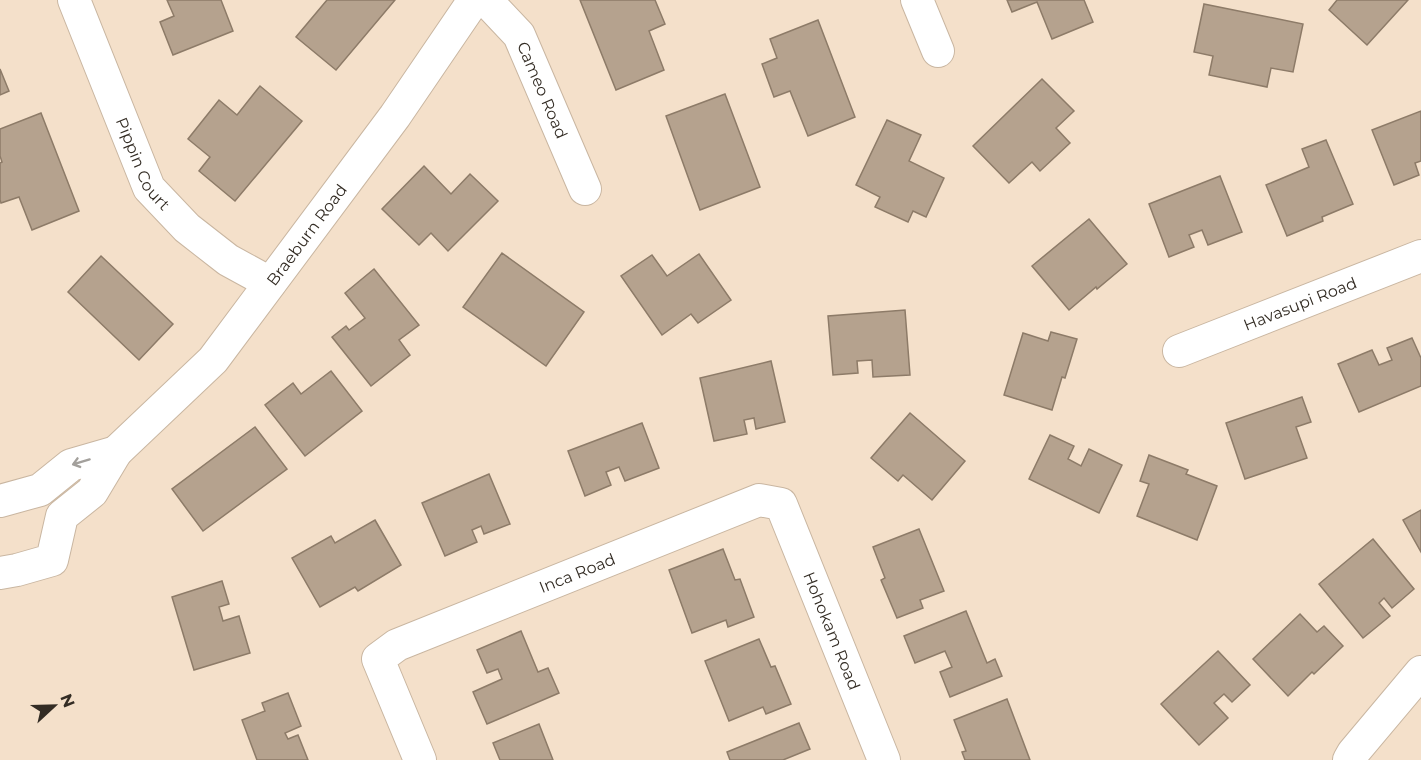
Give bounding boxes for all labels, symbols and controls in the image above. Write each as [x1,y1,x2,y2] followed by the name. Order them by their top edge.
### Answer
[513,39,571,142] street label: Cameo Road
[112,115,174,214] street label: Pippin Court
[263,181,351,289] street label: Braeburn Road
[1241,273,1359,335] street label: Havasupi Road
[72,458,91,469] one-way arrow
[537,550,618,597] street label: Inca Road
[799,569,864,693] street label: Hohokam Road
[24,676,84,736] north arrow
[56,691,79,710] text: N

